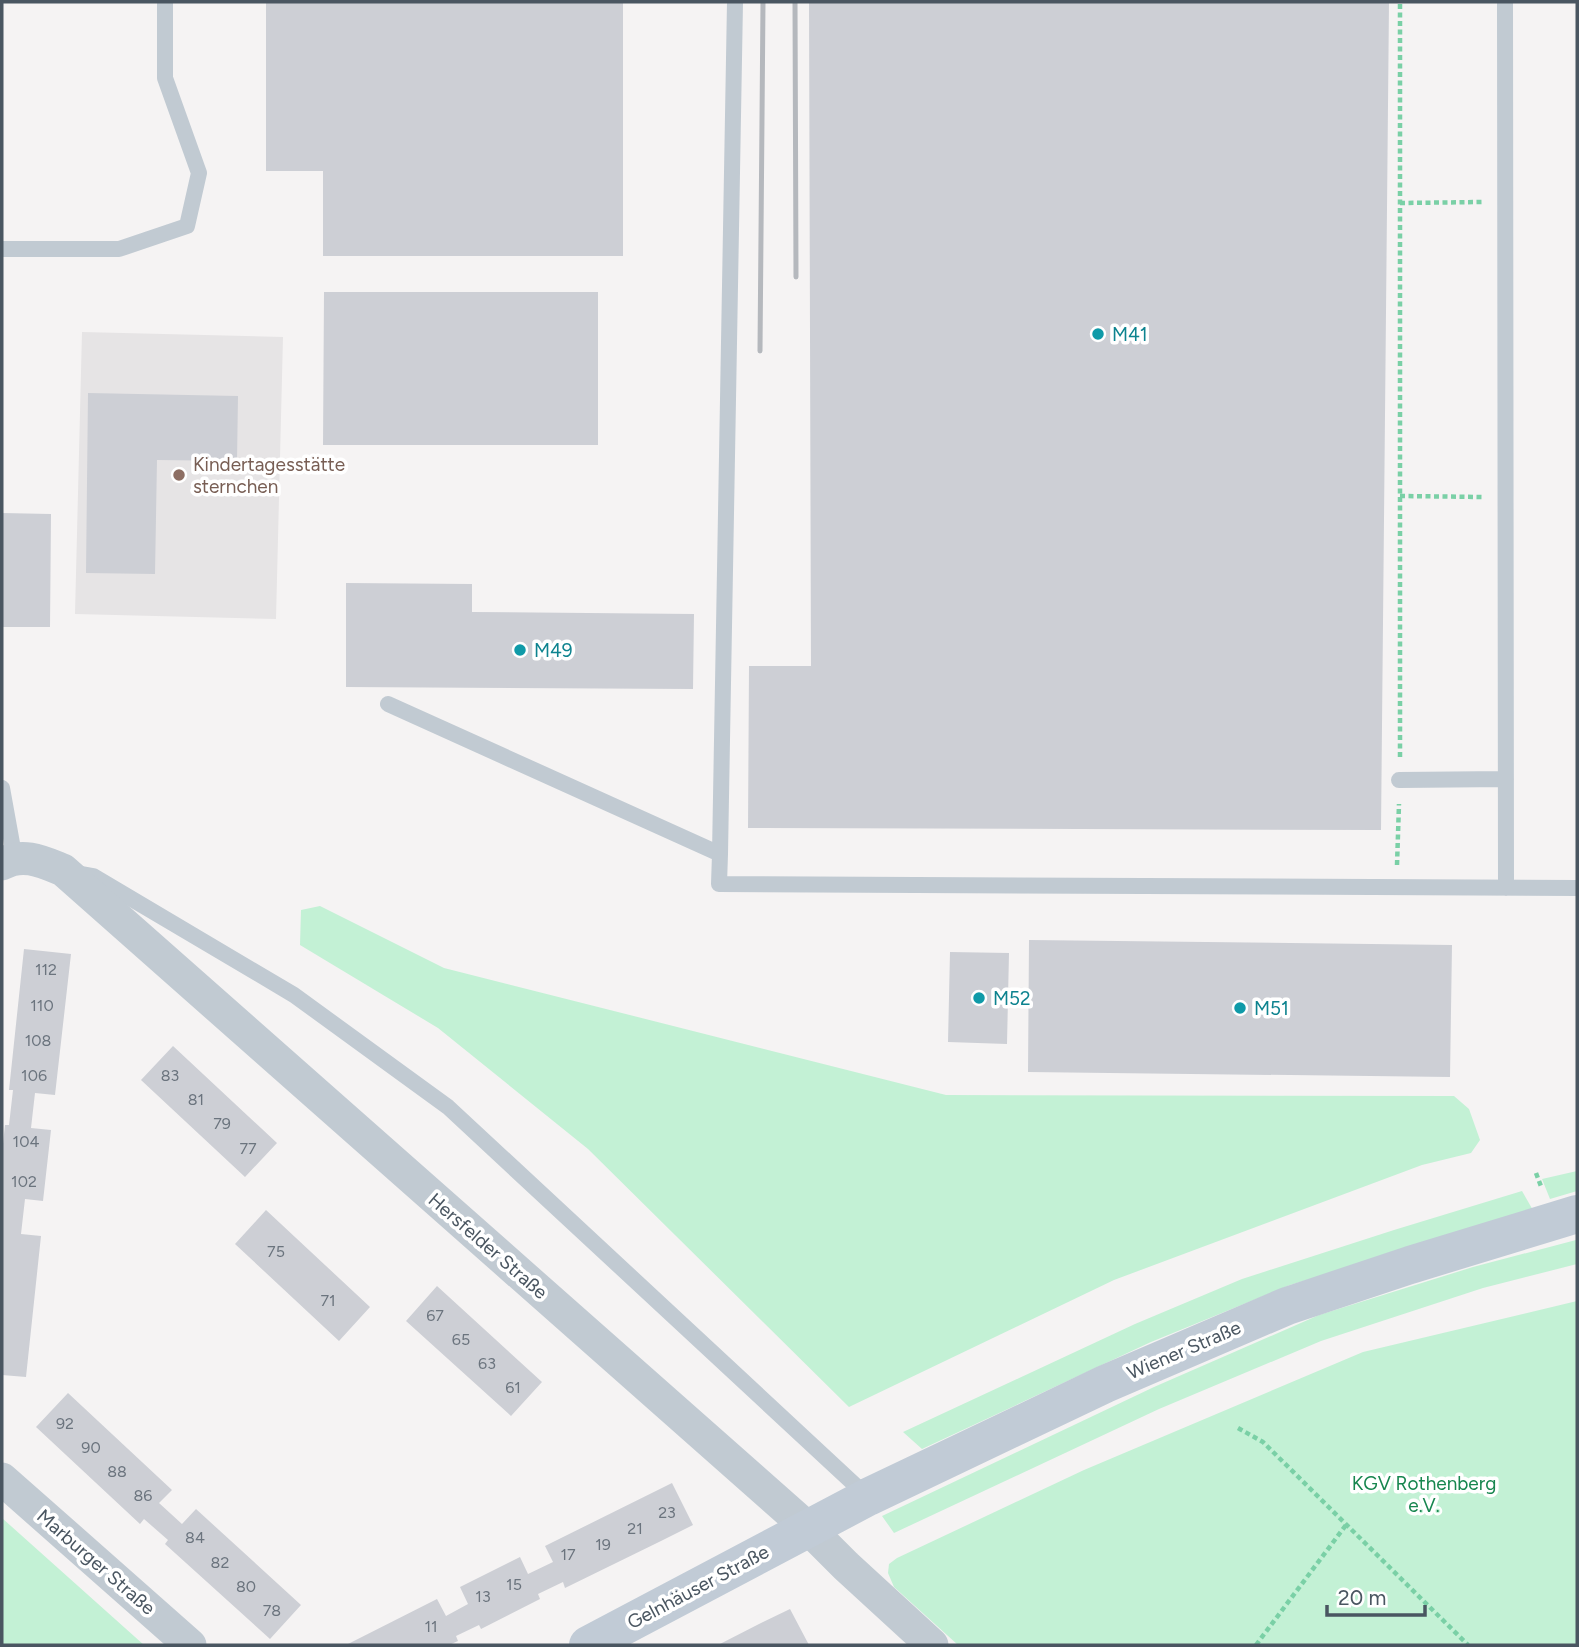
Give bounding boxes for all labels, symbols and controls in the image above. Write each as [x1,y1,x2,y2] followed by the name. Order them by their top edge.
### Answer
[1112,323,1148,346] place label: M41
[1090,326,1106,342] marker: M41
[193,453,345,498] place label: Kindertagesstätte sternchen
[171,467,187,483] marker: Kindertagesstätte sternchen
[534,639,573,662] place label: M49
[512,642,528,658] marker: M49
[35,960,57,979] house number: 112
[993,987,1031,1010] place label: M52
[971,990,987,1006] marker: M52
[30,996,54,1015] house number: 110
[1254,997,1289,1020] place label: M51
[1232,1000,1248,1016] marker: M51
[25,1031,51,1050] house number: 108
[21,1066,47,1085] house number: 106
[161,1066,179,1085] house number: 83
[188,1090,204,1109] house number: 81
[213,1114,231,1133] house number: 79
[13,1132,39,1151] house number: 104
[239,1139,257,1158] house number: 77
[11,1172,37,1191] house number: 102
[424,1188,552,1304] street label: Hersfelder Straße
[267,1242,285,1261] house number: 75
[320,1291,336,1310] house number: 71
[426,1306,444,1325] house number: 67
[1124,1316,1244,1384] street label: Wiener Straße
[452,1330,470,1349] house number: 65
[478,1354,496,1373] house number: 63
[505,1378,521,1397] house number: 61
[56,1414,74,1433] house number: 92
[81,1438,101,1457] house number: 90
[107,1462,127,1481] house number: 88
[1352,1472,1496,1517] park label: KGV Rothenberg e.V.
[134,1486,152,1505] house number: 86
[658,1503,676,1522] house number: 23
[32,1504,160,1620] street label: Marburger Straße
[627,1519,643,1538] house number: 21
[185,1528,205,1547] house number: 84
[595,1535,611,1554] house number: 19
[623,1540,773,1634] street label: Gelnhäuser Straße
[560,1545,576,1564] house number: 17
[211,1553,229,1572] house number: 82
[1327,1574,1425,1618] scale bar
[506,1575,522,1594] house number: 15
[236,1577,256,1596] house number: 80
[1338,1585,1386,1610] text: 20 m
[475,1587,491,1606] house number: 13
[263,1601,281,1620] house number: 78
[424,1617,438,1636] house number: 11

